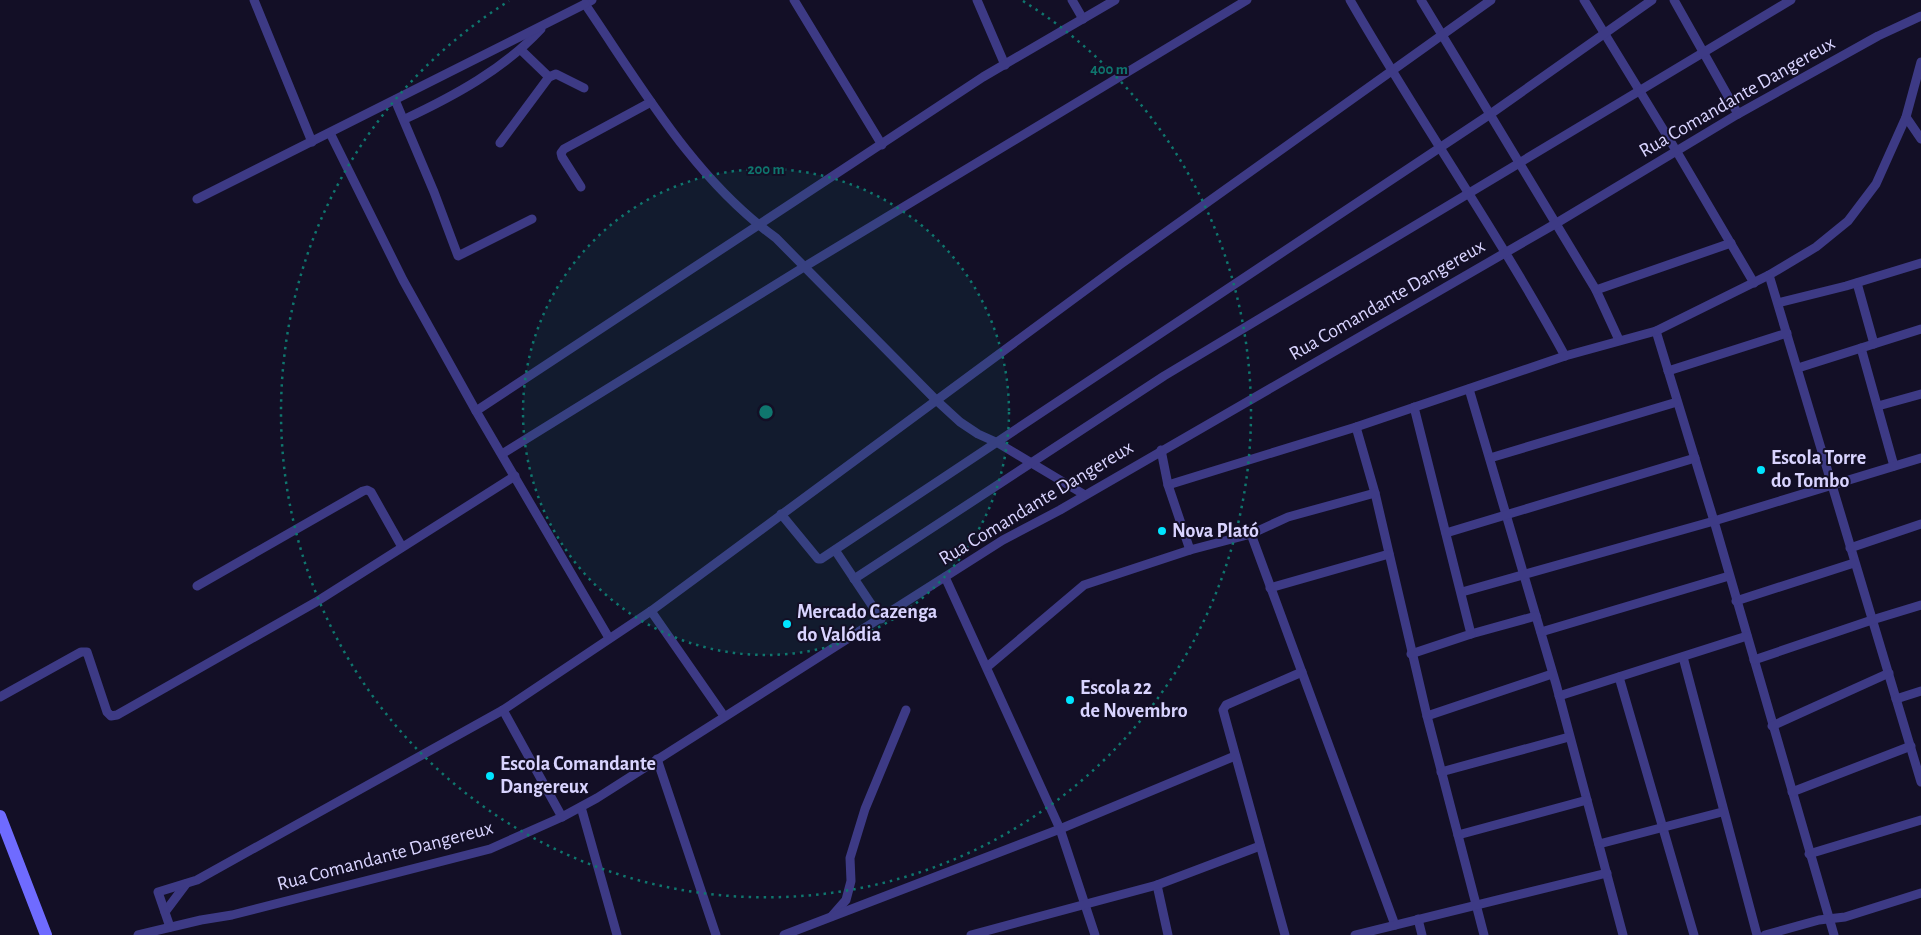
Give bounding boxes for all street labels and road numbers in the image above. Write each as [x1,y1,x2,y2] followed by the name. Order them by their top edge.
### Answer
[1636,33,1839,161] street label: Rua Comandante Dangereux
[1286,236,1489,364] street label: Rua Comandante Dangereux
[935,437,1137,569] street label: Rua Comandante Dangereux
[275,817,495,894] street label: Rua Comandante Dangereux

